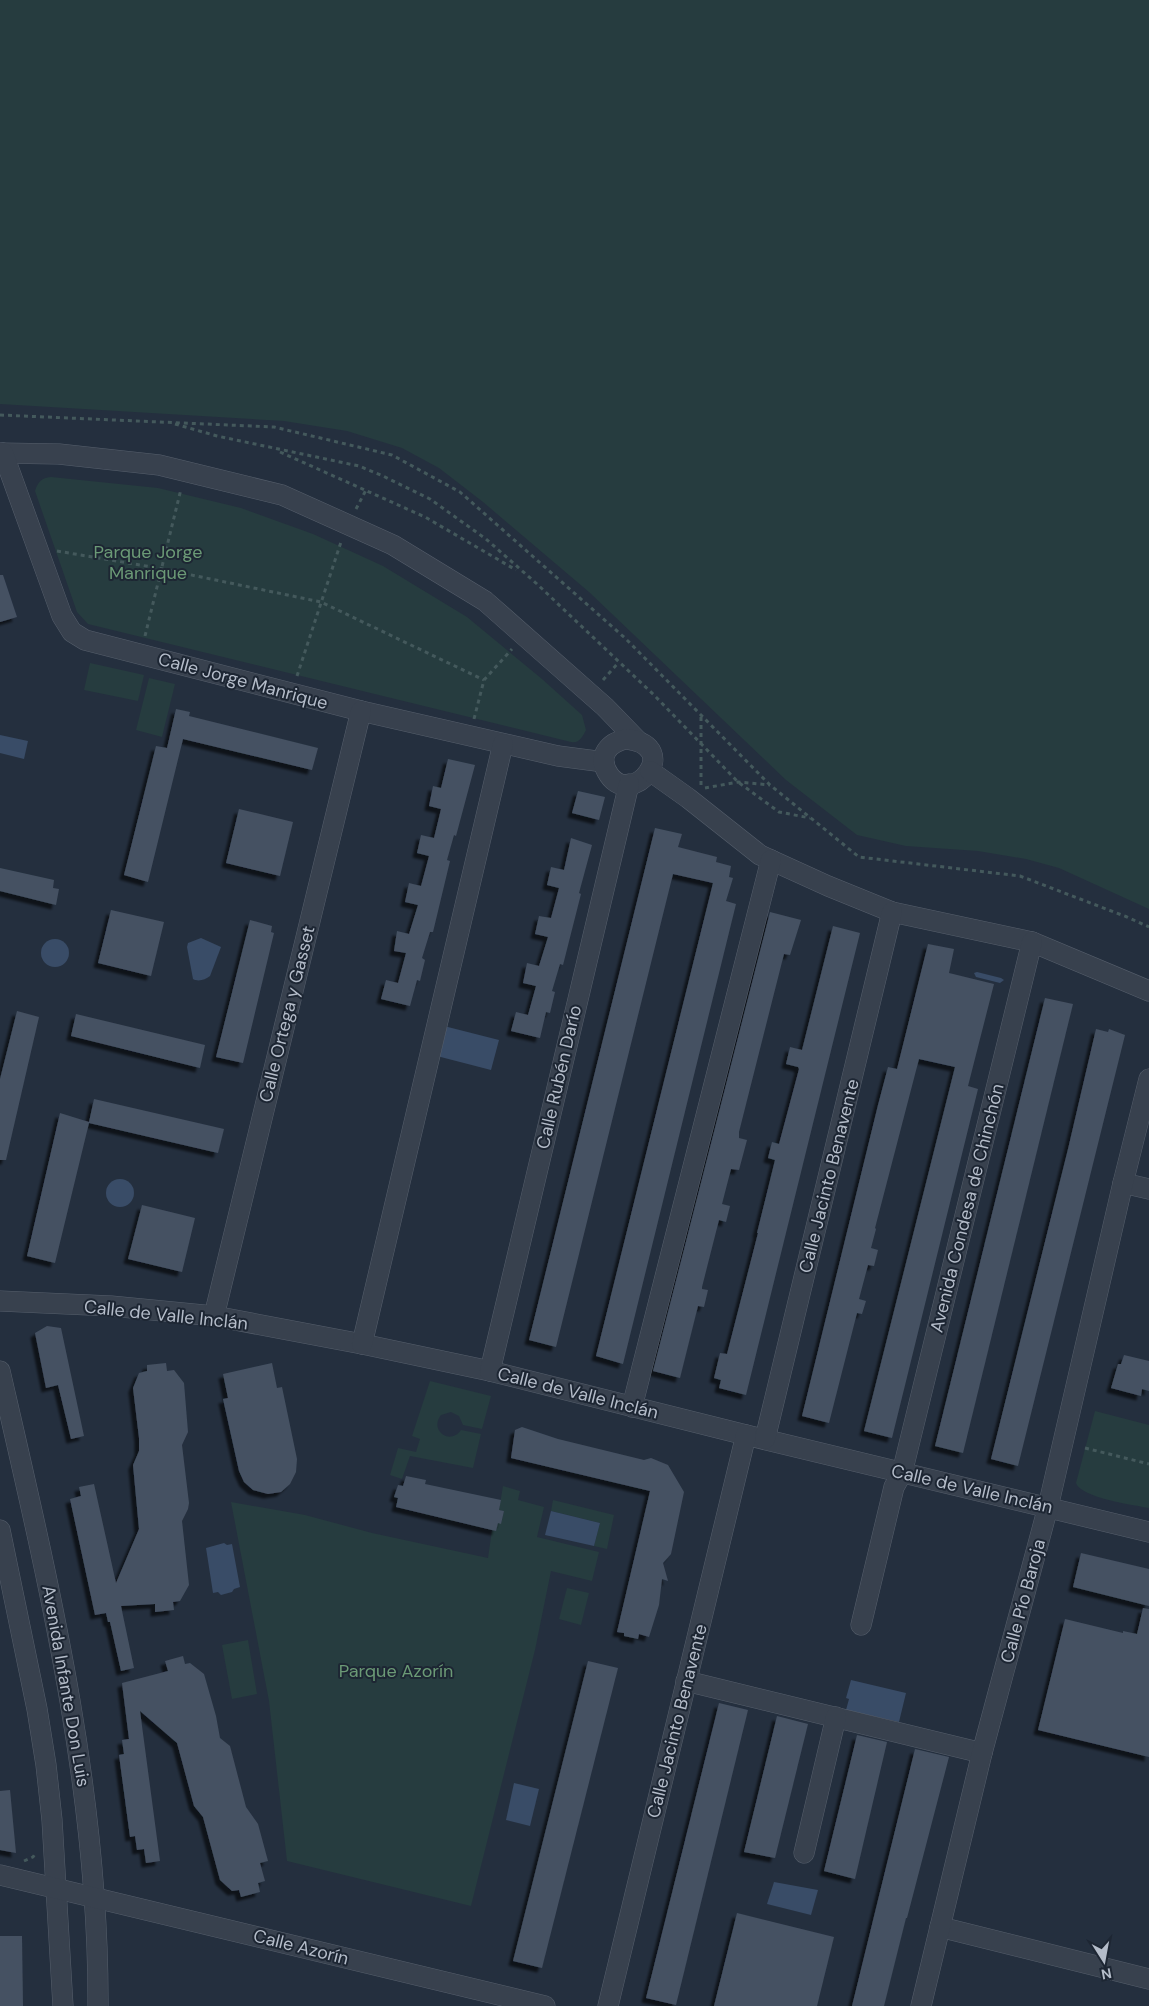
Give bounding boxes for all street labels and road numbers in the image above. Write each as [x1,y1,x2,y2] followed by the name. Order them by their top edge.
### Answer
[156,647,330,715] street label: Calle Jorge Manrique
[253,923,321,1105] street label: Calle Ortega y Gasset
[531,1003,587,1151] street label: Calle Rubén Darío
[793,1076,865,1276] street label: Calle Jacinto Benavente
[924,1081,1010,1335] street label: Avenida Condesa de Chinchón
[83,1294,249,1336] street label: Calle de Valle Inclán
[495,1361,661,1425] street label: Calle de Valle Inclán
[889,1459,1055,1519] street label: Calle de Valle Inclán
[995,1536,1051,1666] street label: Calle Pío Baroja
[36,1583,96,1789] street label: Avenida Infante Don Luis
[641,1621,713,1821] street label: Calle Jacinto Benavente
[251,1924,351,1970] street label: Calle Azorín

